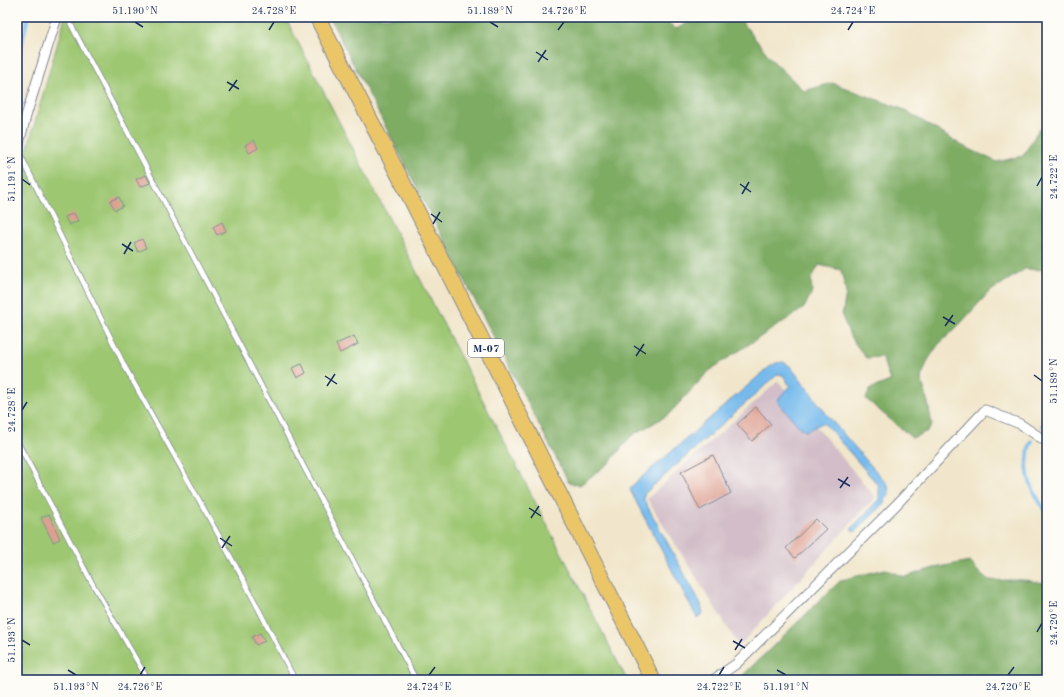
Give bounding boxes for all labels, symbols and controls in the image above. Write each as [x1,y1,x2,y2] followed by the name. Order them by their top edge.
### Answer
[112,6,158,16] text: 51.190°N
[252,6,296,16] text: 24.728°E
[467,6,513,16] text: 51.189°N
[542,6,586,16] text: 24.726°E
[831,6,875,16] text: 24.724°E
[1049,155,1059,199] text: 24.722°E
[7,156,17,202] text: 51.191°N
[468,339,504,357] road number: М-07
[1049,358,1059,404] text: 51.189°N
[7,388,17,432] text: 24.728°E
[1049,601,1059,645] text: 24.720°E
[7,617,17,663] text: 51.193°N
[53,682,99,692] text: 51.193°N
[118,682,162,692] text: 24.726°E
[407,682,451,692] text: 24.724°E
[697,682,741,692] text: 24.722°E
[763,682,809,692] text: 51.191°N
[986,682,1030,692] text: 24.720°E

